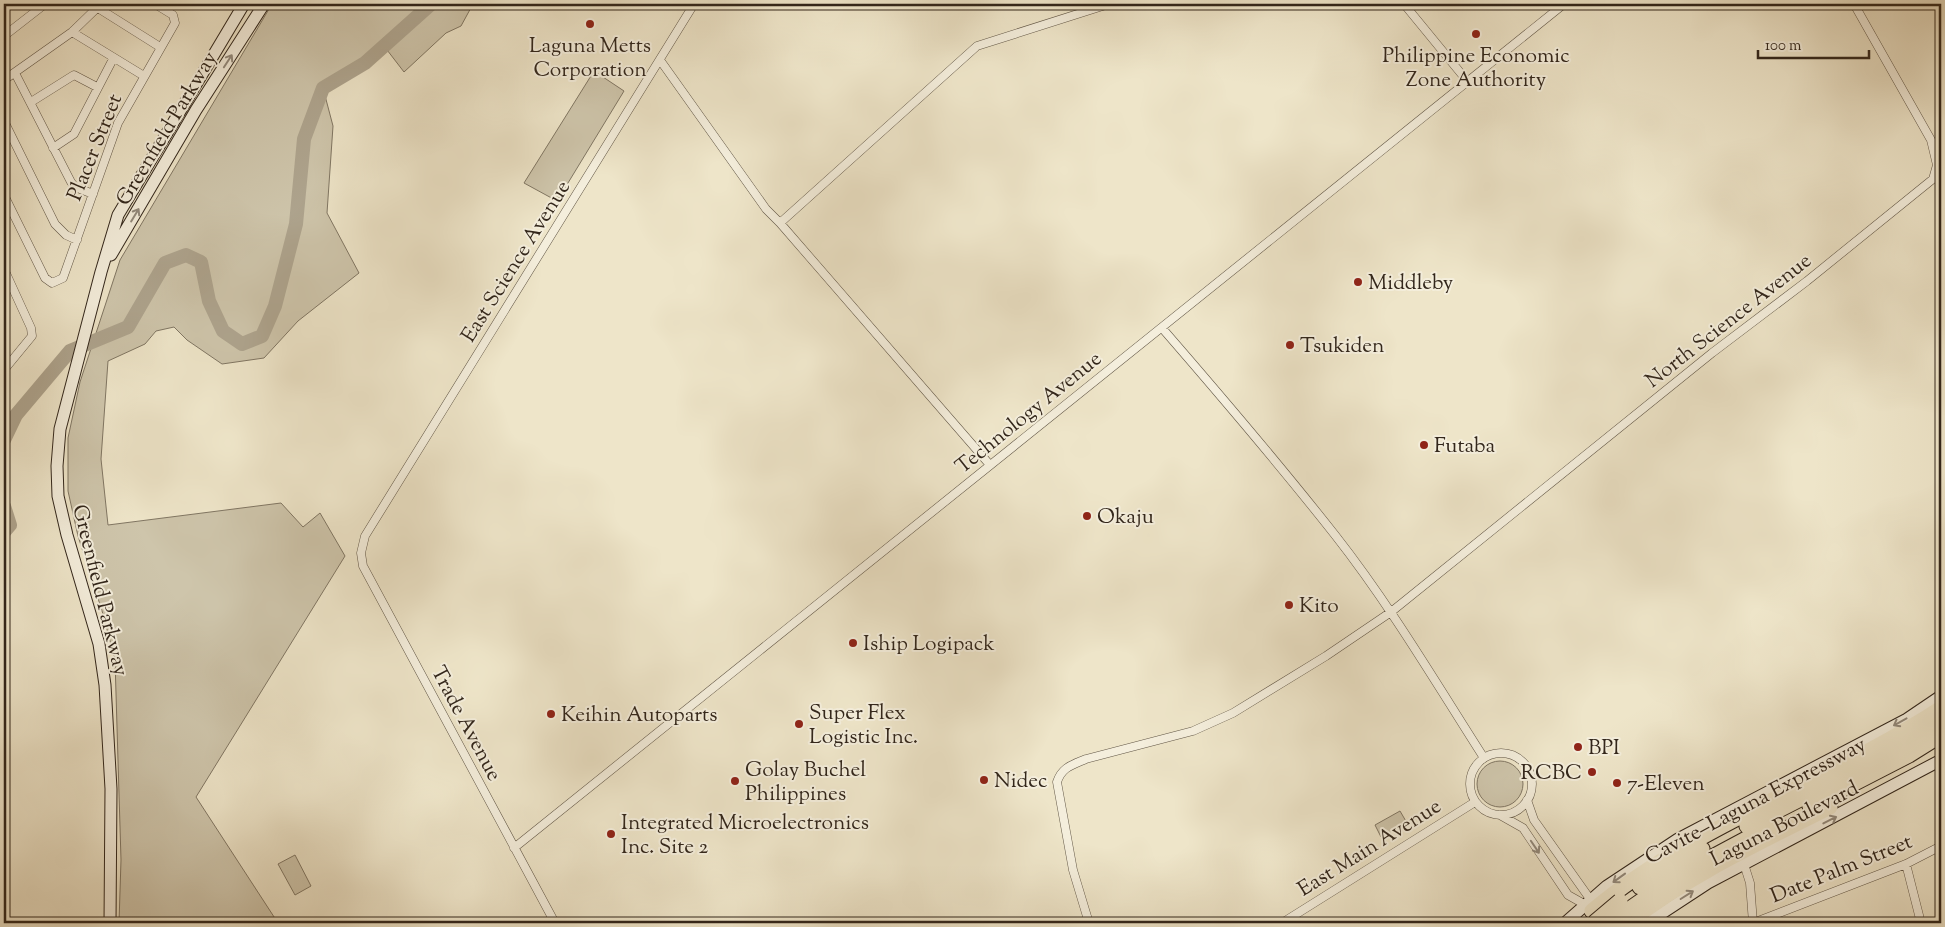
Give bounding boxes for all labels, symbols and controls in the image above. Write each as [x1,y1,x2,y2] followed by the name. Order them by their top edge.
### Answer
[584,18,596,30] marker: Laguna Metts Corporation
[1470,28,1482,40] marker: Philippine Economic Zone Authority
[1758,28,1869,60] scale bar
[529,32,651,86] place label: Laguna Metts Corporation
[1765,36,1802,57] text: 100 m
[1382,42,1570,96] place label: Philippine Economic Zone Authority
[110,46,226,212] street label: Greenfield Parkway
[223,54,233,68] one-way arrow
[61,90,131,206] street label: Placer Street
[455,175,579,349] street label: East Science Avenue
[130,208,140,222] one-way arrow
[1640,247,1819,396] street label: North Science Avenue
[1368,269,1454,299] place label: Middleby
[1352,276,1364,288] marker: Middleby
[1300,332,1384,362] place label: Tsukiden
[1284,339,1296,351] marker: Tsukiden
[950,345,1109,482] street label: Technology Avenue
[1434,432,1496,462] place label: Futaba
[1418,439,1430,451] marker: Futaba
[63,502,135,680] street label: Greenfield Parkway
[1097,503,1154,533] place label: Okaju
[1081,510,1093,522] marker: Okaju
[1299,592,1339,622] place label: Kito
[1283,599,1295,611] marker: Kito
[863,630,995,660] place label: Iship Logipack
[847,637,859,649] marker: Iship Logipack
[422,661,508,787] street label: Trade Avenue
[809,699,918,753] place label: Super Flex Logistic Inc.
[561,701,717,731] place label: Keihin Autoparts
[545,708,557,720] marker: Keihin Autoparts
[793,718,805,730] marker: Super Flex Logistic Inc.
[1893,718,1908,727] one-way arrow
[1640,730,1872,873] street label: Cavite–Laguna Expressway
[1588,734,1620,764] place label: BPI
[1572,741,1584,753] marker: BPI
[745,756,866,810] place label: Golay Buchel Philippines
[1520,759,1582,789] place label: RCBC
[1586,766,1598,778] marker: RCBC
[994,767,1047,797] place label: Nidec
[1627,770,1705,800] place label: 7-Eleven
[978,774,990,786] marker: Nidec
[1705,774,1864,875] street label: Laguna Boulevard
[729,775,741,787] marker: Golay Buchel Philippines
[1611,777,1623,789] marker: 7-Eleven
[1292,792,1448,905] street label: East Main Avenue
[621,809,869,863] place label: Integrated Microelectronics Inc. Site 2
[1823,815,1838,825] one-way arrow
[605,828,617,840] marker: Integrated Microelectronics Inc. Site 2
[1766,828,1917,912] street label: Date Palm Street
[1530,840,1540,854] one-way arrow
[1613,872,1626,883] one-way arrow
[1679,890,1693,900] one-way arrow

